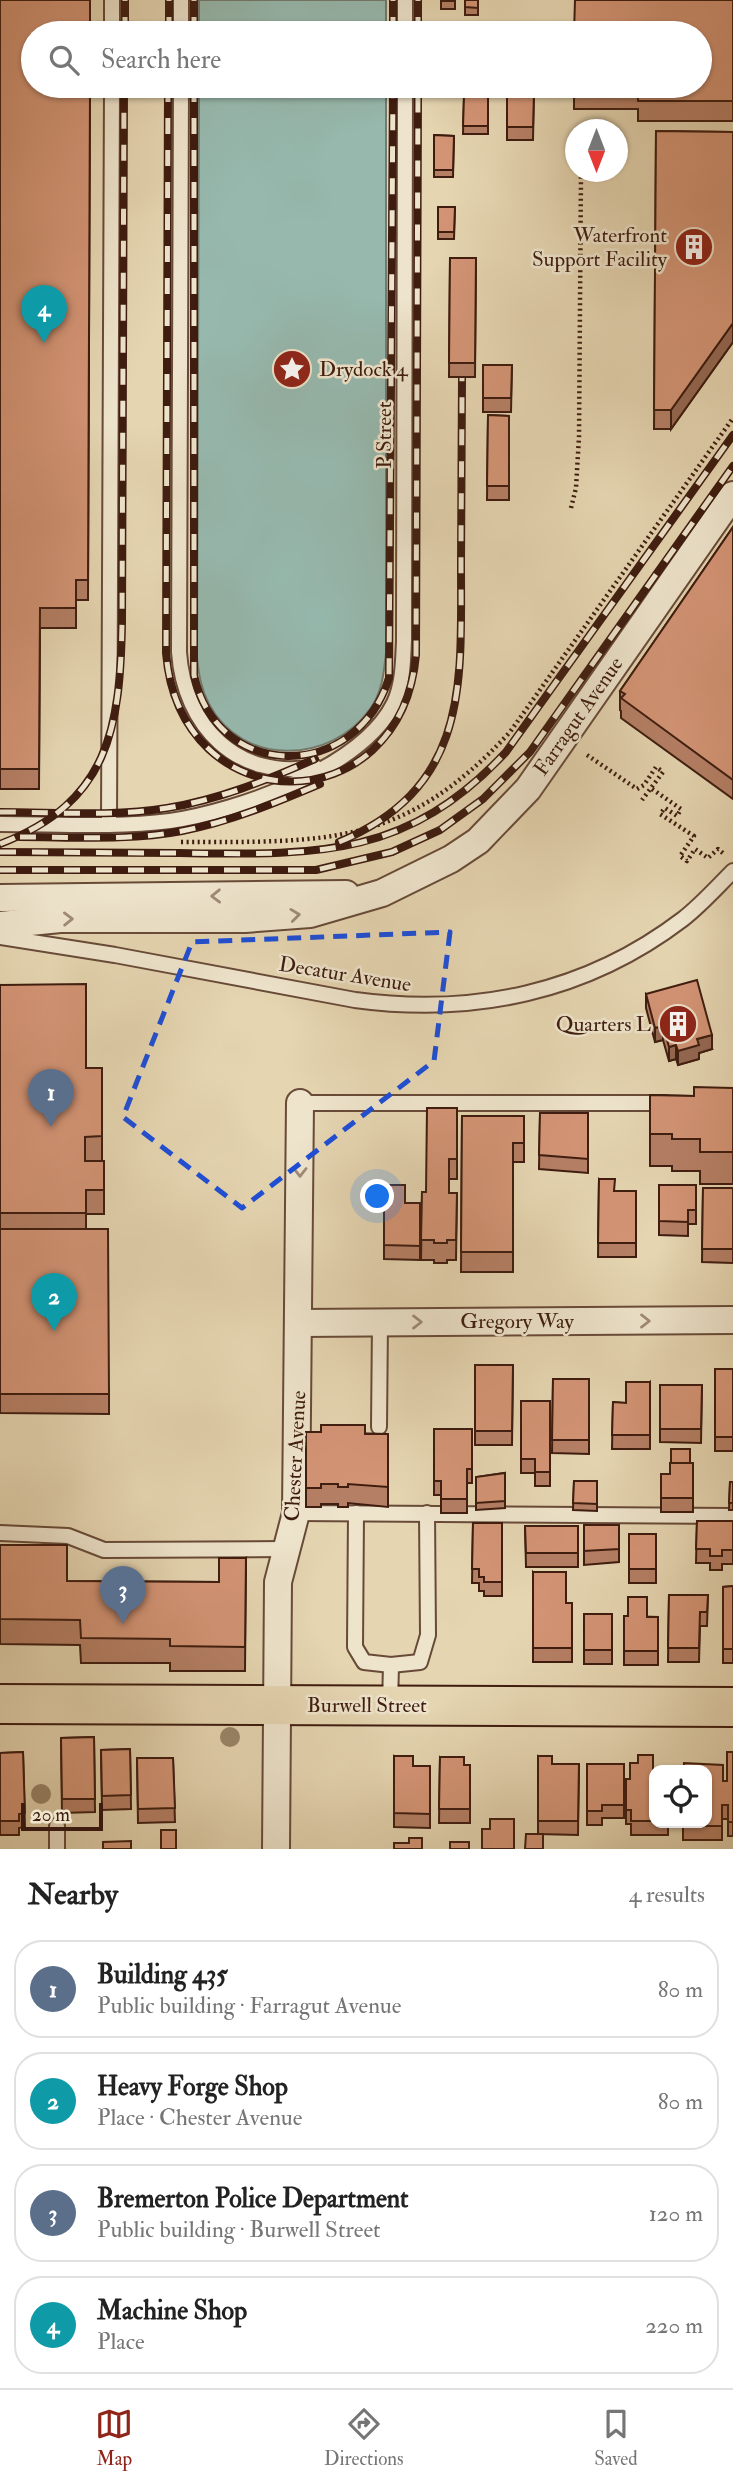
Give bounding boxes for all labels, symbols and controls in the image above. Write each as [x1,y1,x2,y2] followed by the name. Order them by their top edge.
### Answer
[21,21,712,98] search box
[45,41,83,79] icon: search
[101,44,221,76] text: Search here
[565,119,628,182] north arrow
[532,222,668,273] place label: Waterfront Support Facility
[673,226,715,268] building icon: Waterfront Support Facility
[21,285,67,343] pin: 4
[271,348,313,390] place icon: Drydock 4
[319,356,409,383] place label: Drydock 4
[371,401,398,469] street label: P Street
[528,651,629,781] street label: Farragut Avenue
[210,888,221,904] one-way arrow
[289,908,301,923] one-way arrow
[63,912,74,927] one-way arrow
[277,951,413,998] street label: Decatur Avenue
[657,1003,699,1045] building icon: Quarters L
[556,1011,651,1038] place label: Quarters L
[28,1069,74,1127] pin: 1
[292,1167,308,1177] one-way arrow
[360,1179,394,1213] your location
[31,1273,77,1331] pin: 2
[460,1308,574,1335] street label: Gregory Way
[640,1313,651,1328] one-way arrow
[413,1314,423,1330] one-way arrow
[279,1390,312,1522] street label: Chester Avenue
[100,1566,146,1624] pin: 3
[307,1692,427,1719] street label: Burwell Street
[649,1765,712,1828] map controls
[649,1765,712,1828] button: locate
[21,1800,103,1832] scale bar
[32,1803,70,1827] text: 20 m
[28,1876,118,1913] text: Nearby
[629,1880,705,1909] text: 4 results
[97,1959,228,1991] text: Building 435
[49,1975,57,2004] text: 1
[658,1975,703,2004] text: 80 m
[97,1991,401,2020] text: Public building · Farragut Avenue
[97,2071,288,2103] text: Heavy Forge Shop
[47,2087,59,2116] text: 2
[658,2087,703,2116] text: 80 m
[97,2103,302,2132] text: Place · Chester Avenue
[97,2183,409,2215] text: Bremerton Police Department
[49,2199,57,2228] text: 3
[649,2199,703,2228] text: 120 m
[97,2215,381,2244] text: Public building · Burwell Street
[97,2295,247,2327] text: Machine Shop
[47,2311,59,2340] text: 4
[645,2311,703,2340] text: 220 m
[97,2327,145,2356] text: Place
[95,2405,133,2471] tab: Map
[324,2405,404,2471] tab: Directions
[594,2405,638,2471] tab: Saved

